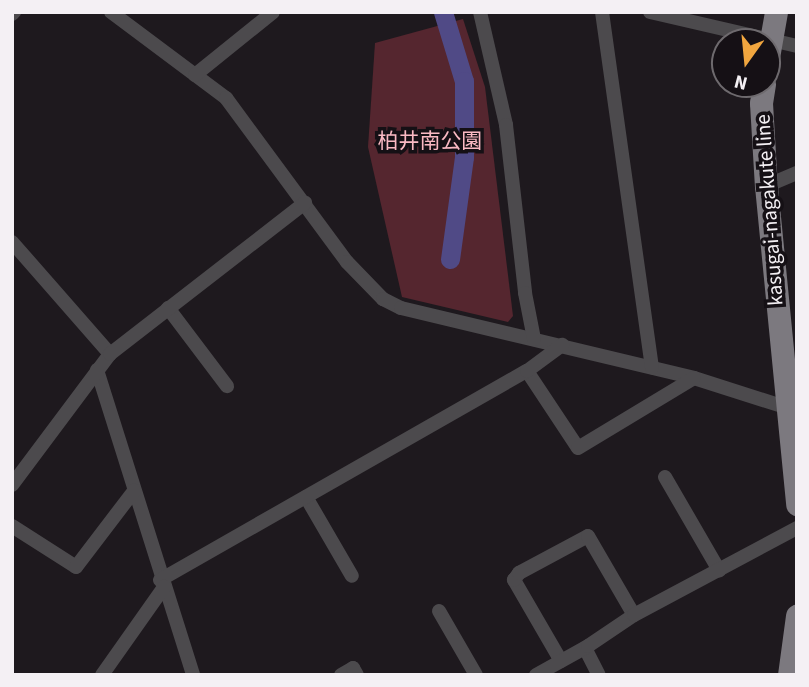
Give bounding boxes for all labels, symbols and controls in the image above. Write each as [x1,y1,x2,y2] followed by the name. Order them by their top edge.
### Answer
[711,28,781,98] north arrow
[731,67,751,97] text: N
[750,113,788,307] street label: kasugai-nagakute line
[378,128,482,154] park label: 柏井南公園

